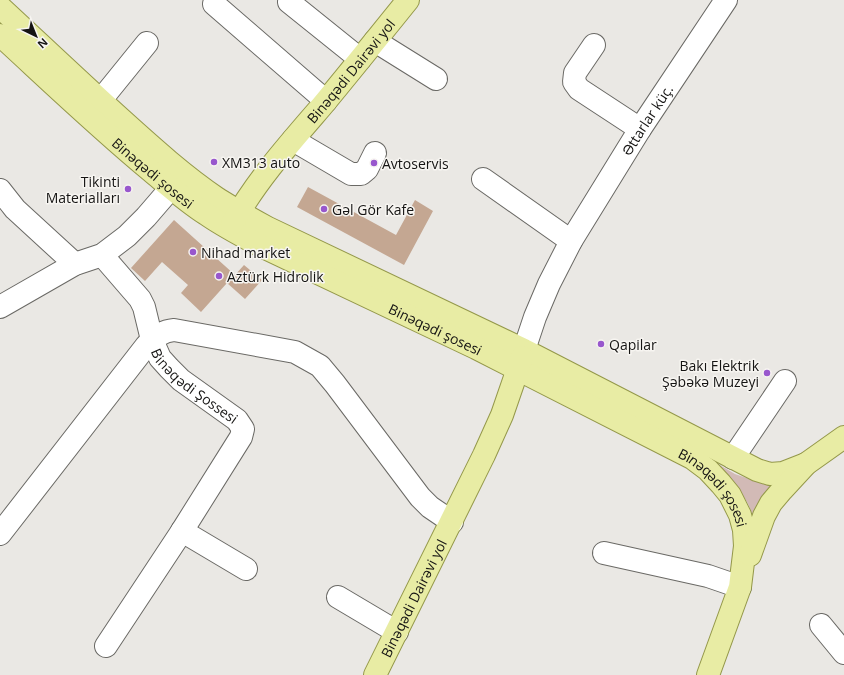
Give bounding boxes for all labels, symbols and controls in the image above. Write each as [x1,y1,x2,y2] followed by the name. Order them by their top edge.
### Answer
[302,15,399,127] street label: Binəqədi Dairəvi yol
[16,16,56,56] north arrow
[35,35,52,52] text: N
[617,80,677,159] street label: Əttarlar küç.
[108,133,198,212] street label: Binəqədi şosesi
[222,153,300,172] place label: XM313 auto
[382,154,449,173] place label: Avtoservis
[209,157,219,167] marker: XM313 auto
[369,158,379,168] marker: Avtoservis
[46,172,120,207] place label: Tikinti Materialları
[123,184,133,194] marker: Tikinti Materialları
[332,200,414,219] place label: Gəl Gör Kafe
[319,204,329,214] marker: Gəl Gör Kafe
[201,243,290,262] place label: Nihad market
[188,247,198,257] marker: Nihad market
[227,267,324,286] place label: Aztürk Hidrolik
[214,271,224,281] marker: Aztürk Hidrolik
[386,299,486,359] street label: Binəqədi şosesi
[609,335,657,354] place label: Qapilar
[596,339,606,349] marker: Qapilar
[147,345,242,427] street label: Binəqədi Şossesi
[662,356,760,391] place label: Bakı Elektrik Şəbəkə Muzeyi
[762,368,772,378] marker: Bakı Elektrik Şəbəkə Muzeyi
[675,443,752,529] street label: Binəqədi şosesi
[376,536,450,660] street label: Binəqədi Dairəvi yol

